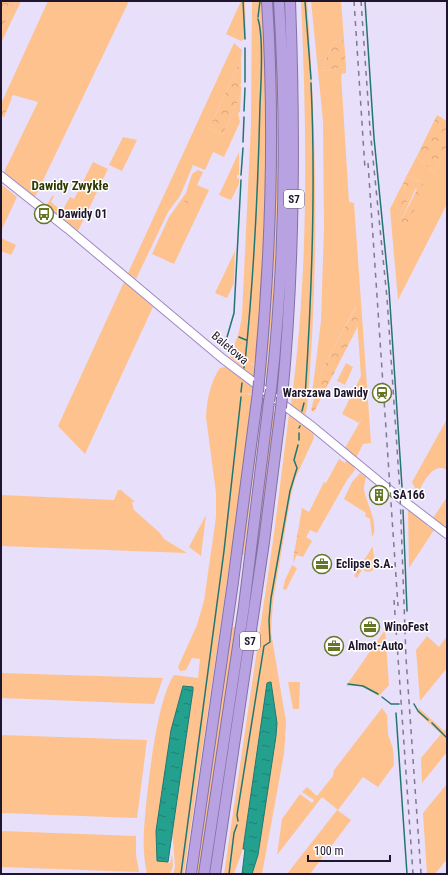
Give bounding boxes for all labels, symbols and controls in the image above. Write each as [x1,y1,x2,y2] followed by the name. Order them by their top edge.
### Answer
[31,178,109,193] district label: Dawidy Zwykłe
[284,190,304,208] road number: S7
[33,203,55,225] bus stop icon: Dawidy 01
[58,207,107,221] place label: Dawidy 01
[209,329,251,368] street label: Baletowa
[371,382,393,404] station icon: Warszawa Dawidy
[283,386,369,400] place label: Warszawa Dawidy
[368,484,390,506] building icon: SA166
[393,488,425,502] place label: SA166
[311,553,333,575] office icon: Eclipse S.A.
[336,557,394,571] place label: Eclipse S.A.
[359,616,381,638] office icon: WinoFest
[384,620,429,634] place label: WinoFest
[240,632,260,650] road number: S7
[323,635,345,657] office icon: Almot-Auto
[348,639,404,653] place label: Almot-Auto
[308,837,390,863] scale bar
[314,844,344,858] text: 100 m

